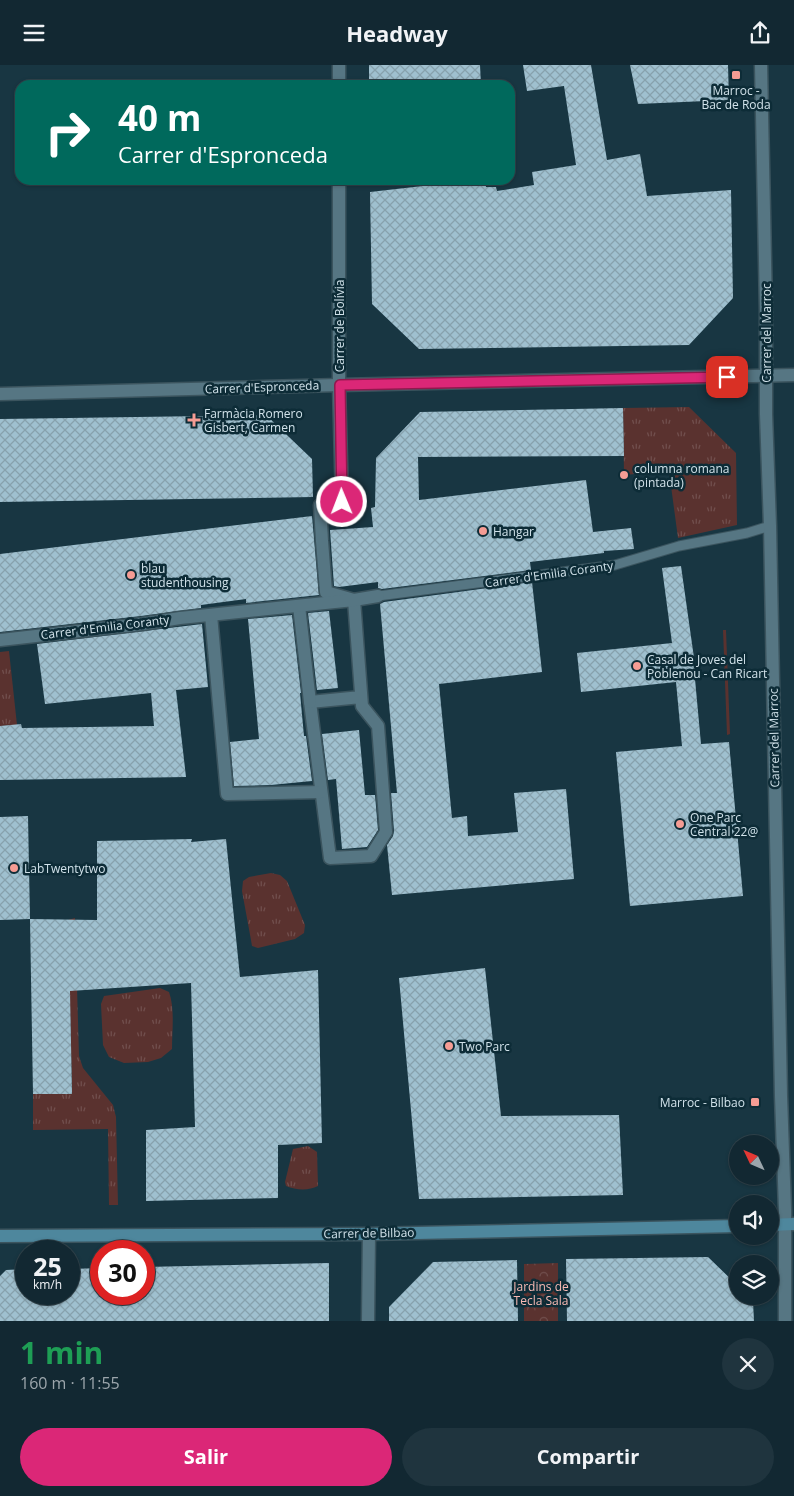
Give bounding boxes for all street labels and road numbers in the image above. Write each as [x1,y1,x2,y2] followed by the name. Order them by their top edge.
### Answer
[331,280,348,372] street label: Carrer de Bolívia
[758,283,775,383] street label: Carrer del Marroc
[204,377,320,397] street label: Carrer d'Espronceda
[484,556,615,591] street label: Carrer d'Emilia Coranty
[40,611,171,643] street label: Carrer d'Emilia Coranty
[765,688,783,788] street label: Carrer del Marroc
[323,1224,415,1242] street label: Carrer de Bilbao

